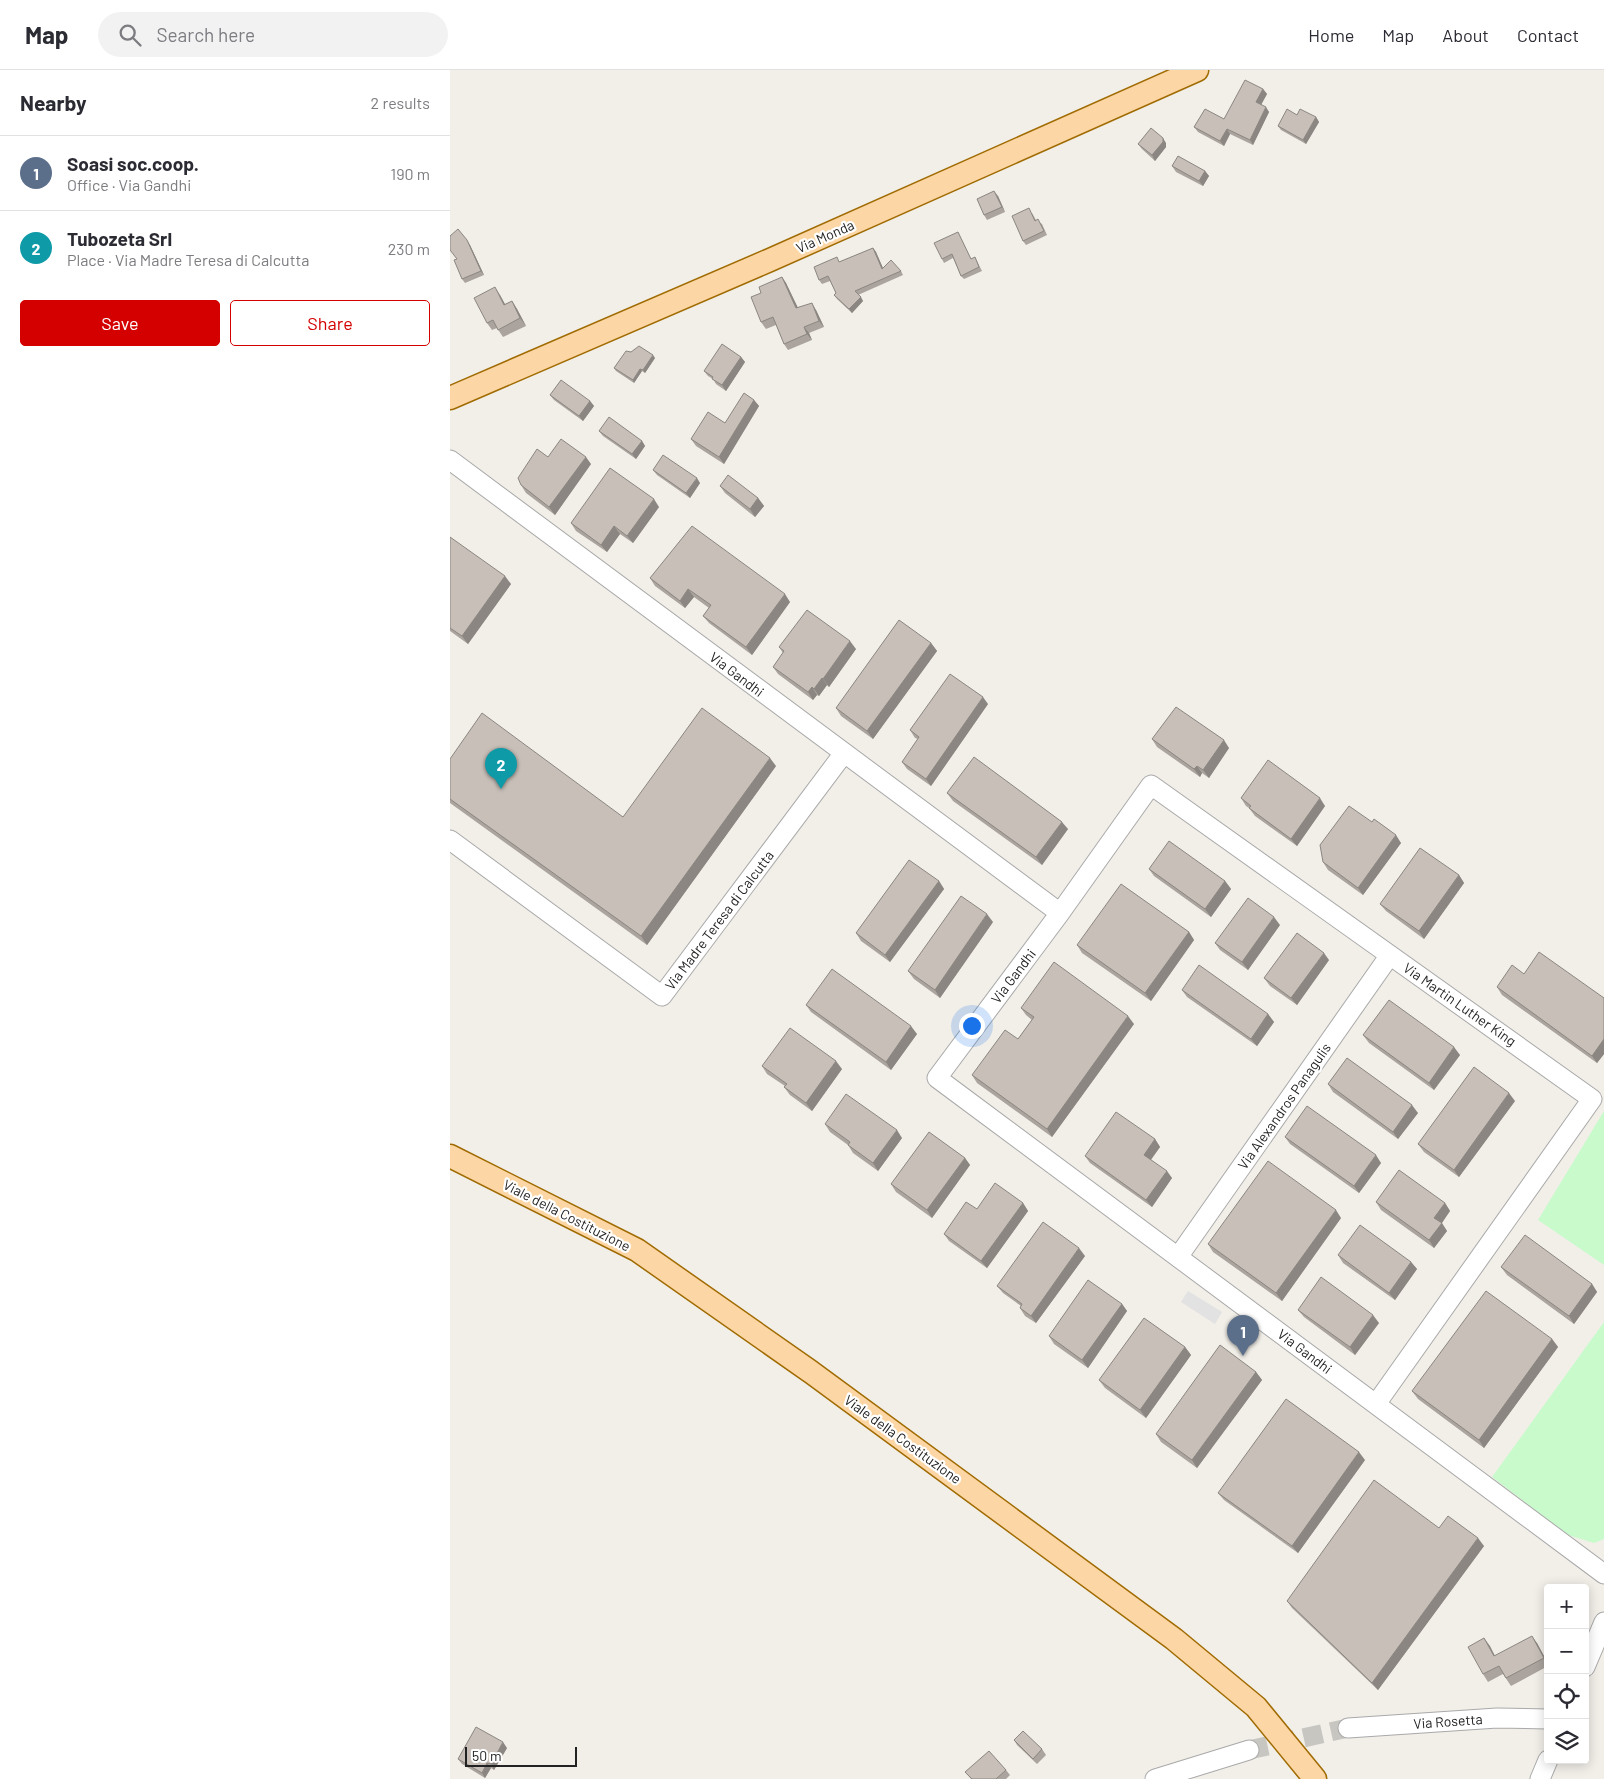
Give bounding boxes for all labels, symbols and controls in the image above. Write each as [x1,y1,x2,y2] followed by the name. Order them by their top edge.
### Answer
[98,12,448,57] search box
[25,20,68,49] text: Map
[116,21,144,49] icon: search
[156,23,255,46] text: Search here
[1308,24,1354,46] text: Home
[1382,24,1414,46] text: Map
[1442,24,1489,46] text: About
[1517,24,1579,46] text: Contact
[20,90,86,115] text: Nearby
[371,93,430,112] text: 2 results
[67,152,199,175] text: Soasi soc.coop.
[33,164,39,183] text: 1
[391,164,430,183] text: 190 m
[67,175,191,194] text: Office · Via Gandhi
[793,216,857,256] street label: Via Monda
[67,227,172,250] text: Tubozeta Srl
[32,239,40,258] text: 2
[388,239,430,258] text: 230 m
[67,250,310,269] text: Place · Via Madre Teresa di Calcutta
[20,300,220,346] button: Save
[230,300,430,346] button: Share
[706,648,768,700] street label: Via Gandhi
[485,748,517,789] pin: 2
[661,847,777,993] street label: Via Madre Teresa di Calcutta
[987,945,1039,1007] street label: Via Gandhi
[1400,959,1520,1049] street label: Via Martin Luther King
[959,1013,985,1039] your location
[1234,1039,1334,1173] street label: Via Alexandros Panagulis
[501,1176,633,1254] street label: Viale della Costituzione
[1227,1315,1259,1356] pin: 1
[1274,1325,1336,1377] street label: Via Gandhi
[841,1391,965,1487] street label: Viale della Costituzione
[1544,1584,1589,1764] map controls
[1544,1584,1589,1629] button: +
[1544,1629,1589,1674] button: −
[1544,1674,1589,1719] button: locate
[1413,1710,1483,1732] street label: Via Rosetta
[1544,1719,1589,1764] button: layers
[465,1744,578,1767] scale bar
[472,1747,501,1764] text: 50 m

